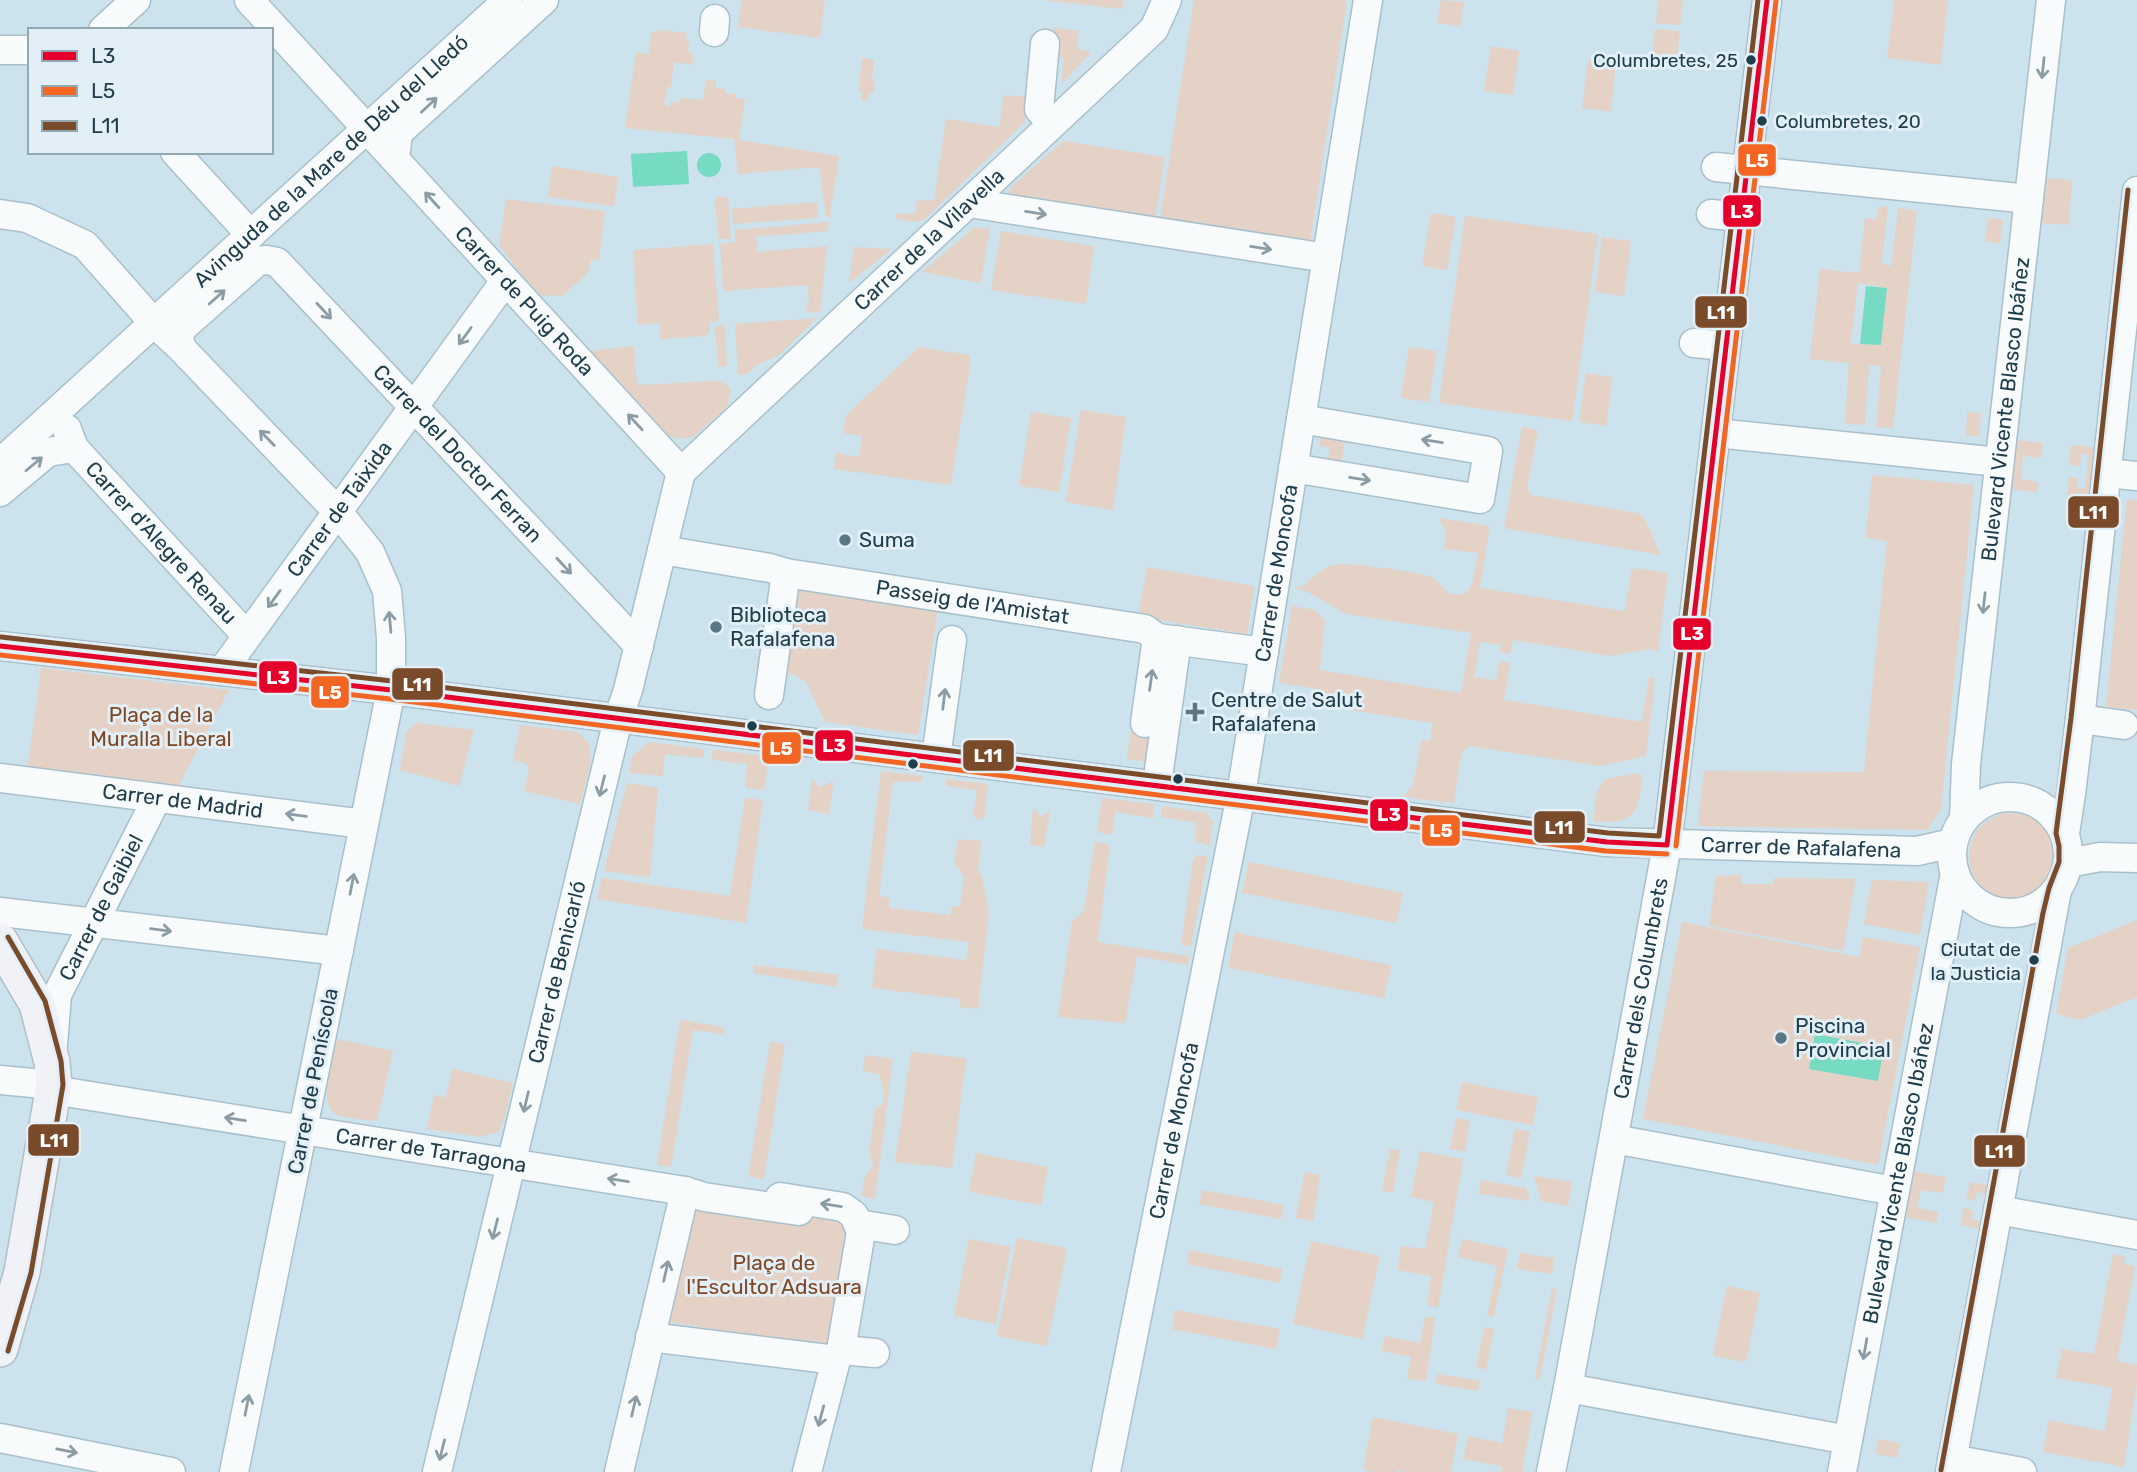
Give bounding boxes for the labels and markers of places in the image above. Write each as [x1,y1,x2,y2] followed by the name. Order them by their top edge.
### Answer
[1593,49,1738,72] place label: Columbretes, 25
[1744,53,1758,67] marker: Columbretes, 25
[1775,110,1921,133] place label: Columbretes, 20
[1755,114,1769,128] marker: Columbretes, 20
[859,527,915,552] place label: Suma
[837,532,853,548] marker: Suma
[730,602,835,651] place label: Biblioteca Rafalafena
[708,619,724,635] marker: Biblioteca Rafalafena
[1211,687,1362,736] place label: Centre de Salut Rafalafena
[1185,702,1205,722] marker: Centre de Salut Rafalafena
[745,719,759,733] unlabelled marker
[906,757,920,771] unlabelled marker
[1171,772,1185,786] unlabelled marker
[1931,938,2021,985] place label: Ciutat de la Justicia
[2027,953,2041,967] marker: Ciutat de la Justicia
[1795,1013,1891,1062] place label: Piscina Provincial
[1773,1030,1789,1046] marker: Piscina Provincial

